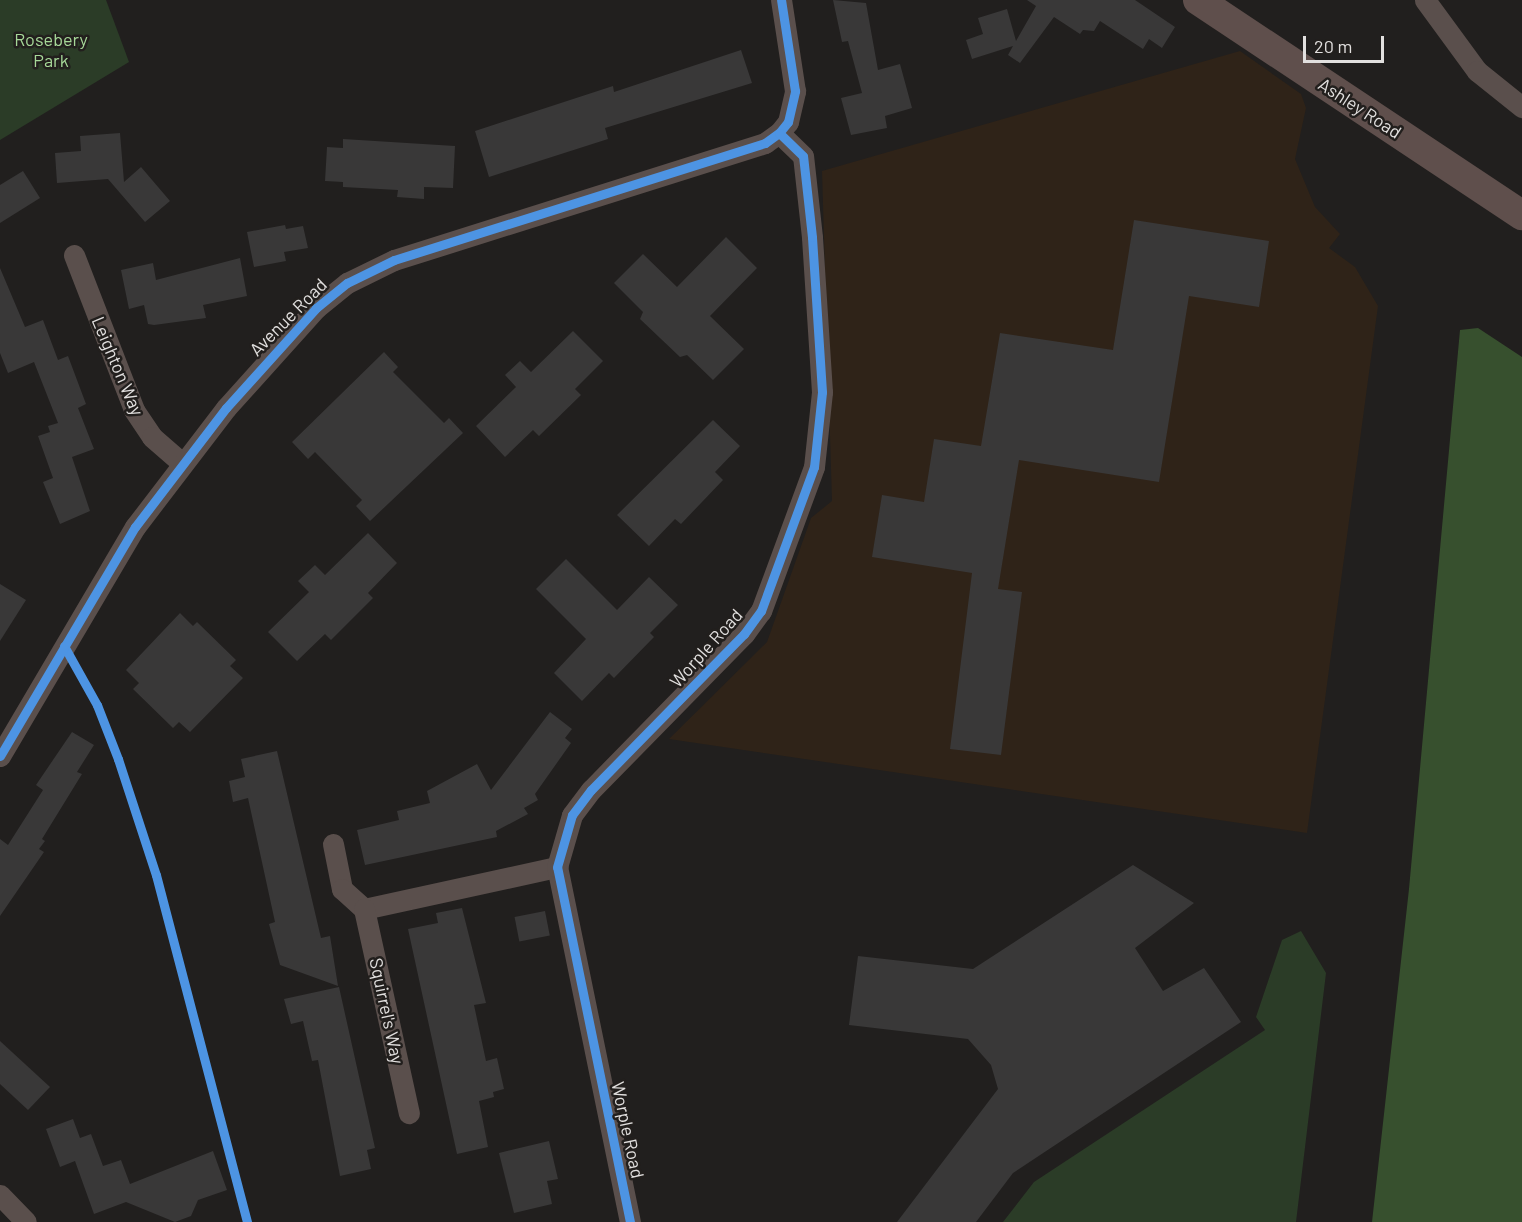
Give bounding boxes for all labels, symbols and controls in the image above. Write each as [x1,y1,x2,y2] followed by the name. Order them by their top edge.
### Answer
[1306,24,1387,62] scale bar
[14,29,88,72] park label: Rosebery Park
[1314,35,1352,57] text: 20 m
[1314,73,1406,143] street label: Ashley Road
[245,274,331,360] street label: Avenue Road
[87,313,149,419] street label: Leighton Way
[665,604,747,692] street label: Worple Road
[365,956,409,1066] street label: Squirrel's Way
[607,1080,649,1180] street label: Worple Road

